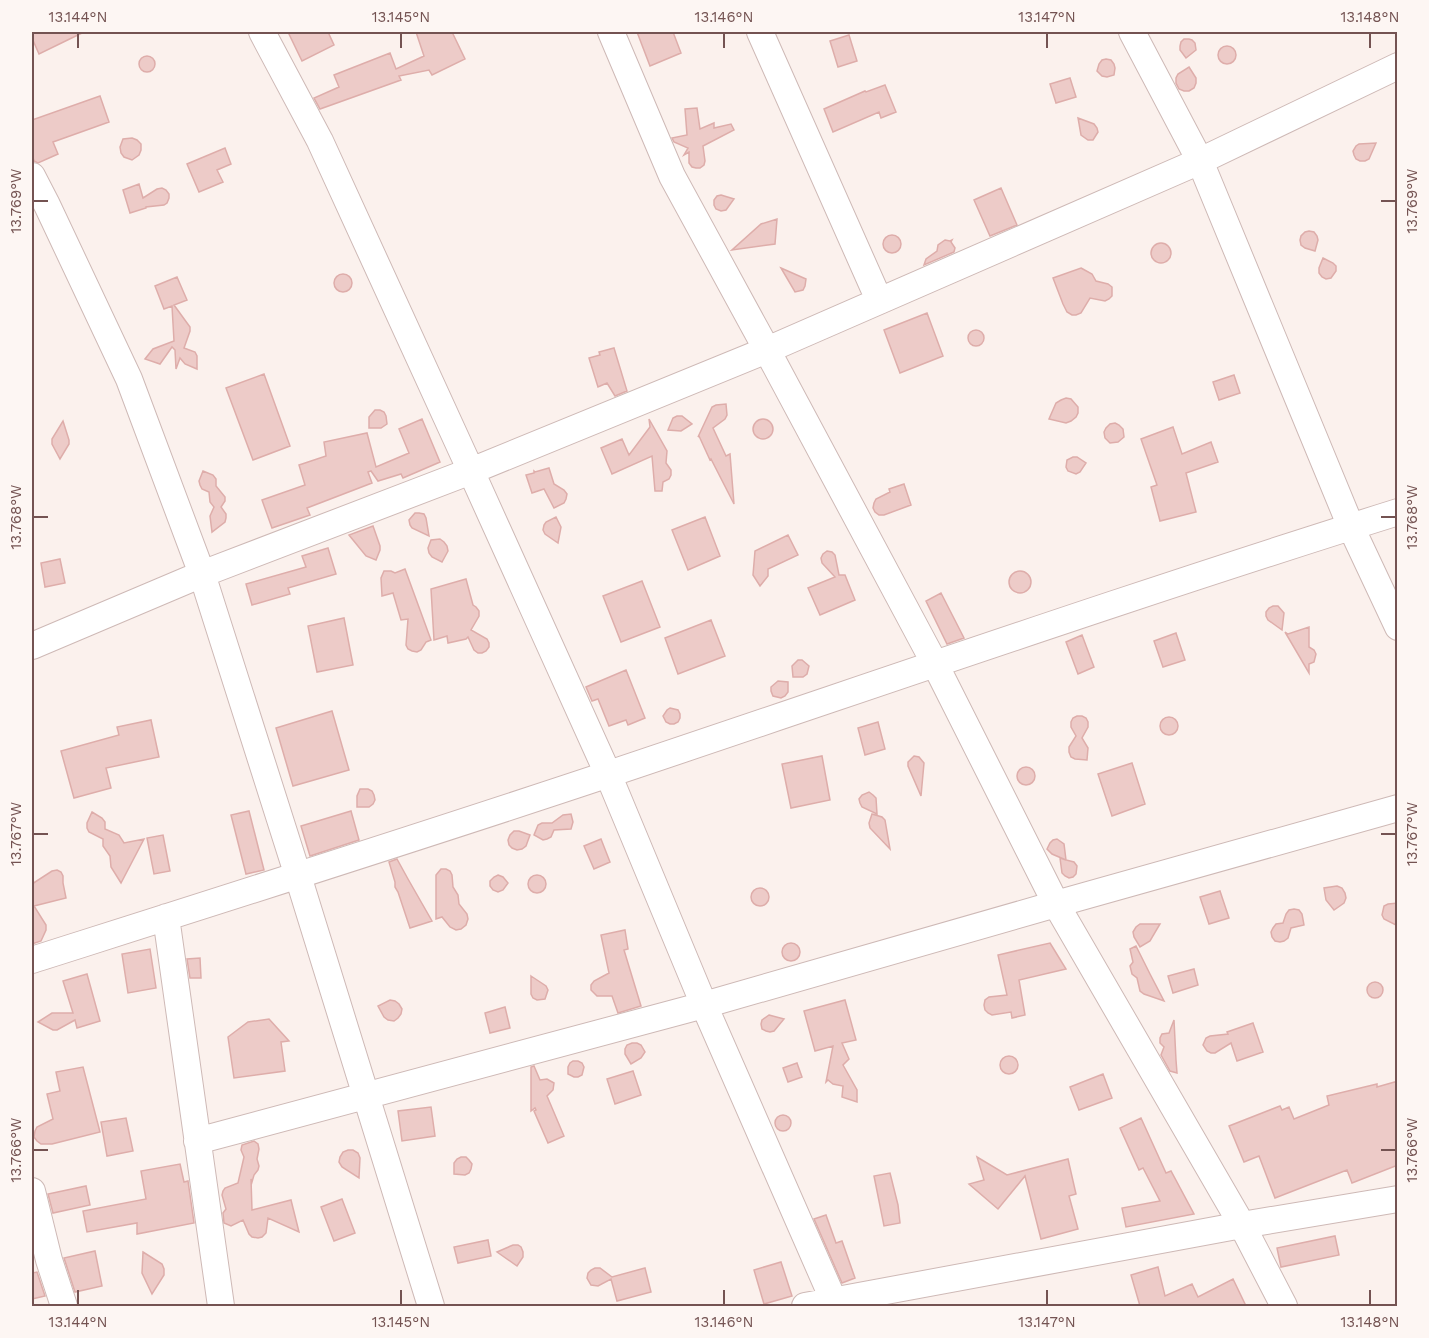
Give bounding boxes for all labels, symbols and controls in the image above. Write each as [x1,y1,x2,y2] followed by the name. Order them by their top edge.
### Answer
[49,8,107,26] text: 13.144°N
[372,8,430,26] text: 13.145°N
[695,8,753,26] text: 13.146°N
[1018,8,1076,26] text: 13.147°N
[1341,8,1399,26] text: 13.148°N
[7,168,25,234] text: 13.769°W
[1403,168,1421,234] text: 13.769°W
[7,484,25,550] text: 13.768°W
[1403,484,1421,550] text: 13.768°W
[7,802,25,866] text: 13.767°W
[1403,802,1421,866] text: 13.767°W
[7,1118,25,1182] text: 13.766°W
[1403,1118,1421,1182] text: 13.766°W
[49,1313,107,1331] text: 13.144°N
[372,1313,430,1331] text: 13.145°N
[695,1313,753,1331] text: 13.146°N
[1018,1313,1076,1331] text: 13.147°N
[1341,1313,1399,1331] text: 13.148°N

